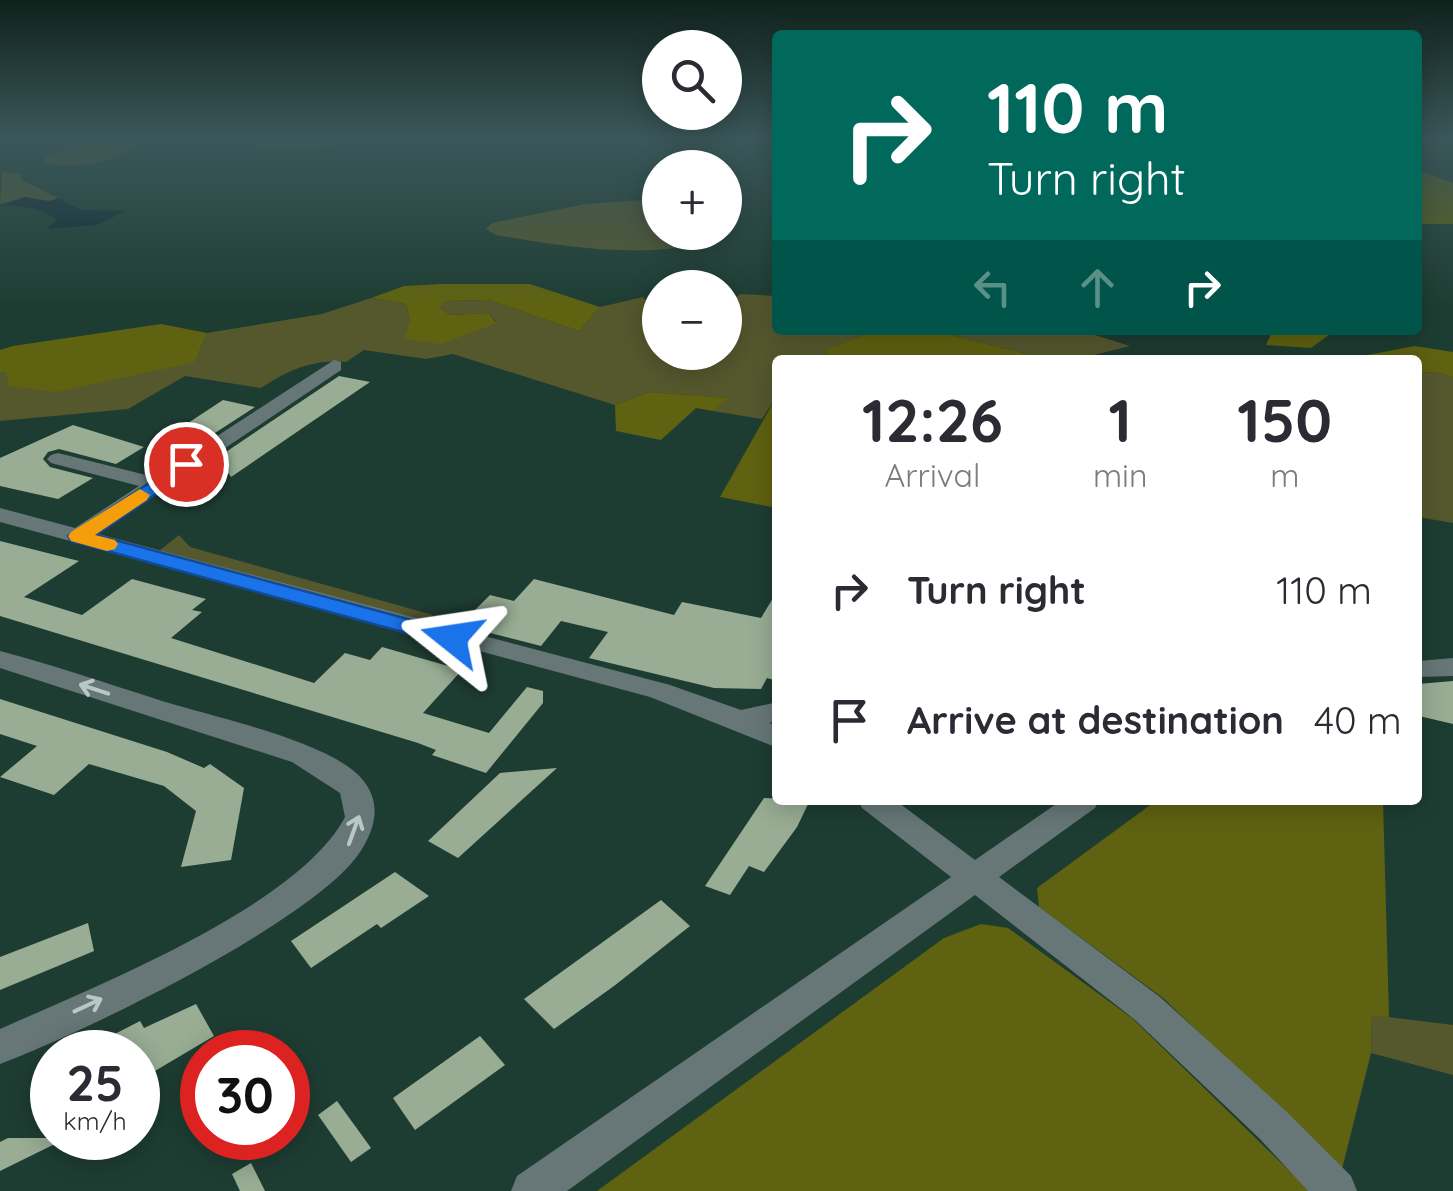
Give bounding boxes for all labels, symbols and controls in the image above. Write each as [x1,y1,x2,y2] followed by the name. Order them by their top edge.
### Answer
[642,30,742,370] map controls
[642,30,742,130] button: search
[987,63,1169,151] text: 110 m
[822,70,952,200] icon: right
[642,150,742,250] button: +
[987,150,1186,206] text: Turn right
[965,260,1020,315] icon: left
[1070,260,1125,315] icon: ahead
[1175,260,1230,315] icon: right
[642,270,742,370] button: −
[862,382,1003,457] text: 12:26
[1109,382,1132,457] text: 1
[1237,382,1332,457] text: 150
[144,422,229,507] pin
[159,437,214,492] icon: arrive
[885,455,980,495] text: Arrival
[1093,455,1147,495] text: min
[1270,455,1299,495] text: m
[822,563,877,618] icon: right
[907,566,1086,614] text: Turn right
[1276,566,1372,614] text: 110 m
[400,586,504,690] position arrow
[78,678,110,696] one-way arrow
[822,693,877,748] icon: arrive
[907,696,1284,744] text: Arrive at destination
[1314,696,1402,744] text: 40 m
[347,815,365,846] one-way arrow
[72,995,102,1014] one-way arrow
[180,1030,310,1160] speed limit sign: 30
[66,1051,124,1114] text: 25
[63,1105,127,1136] text: km/h

